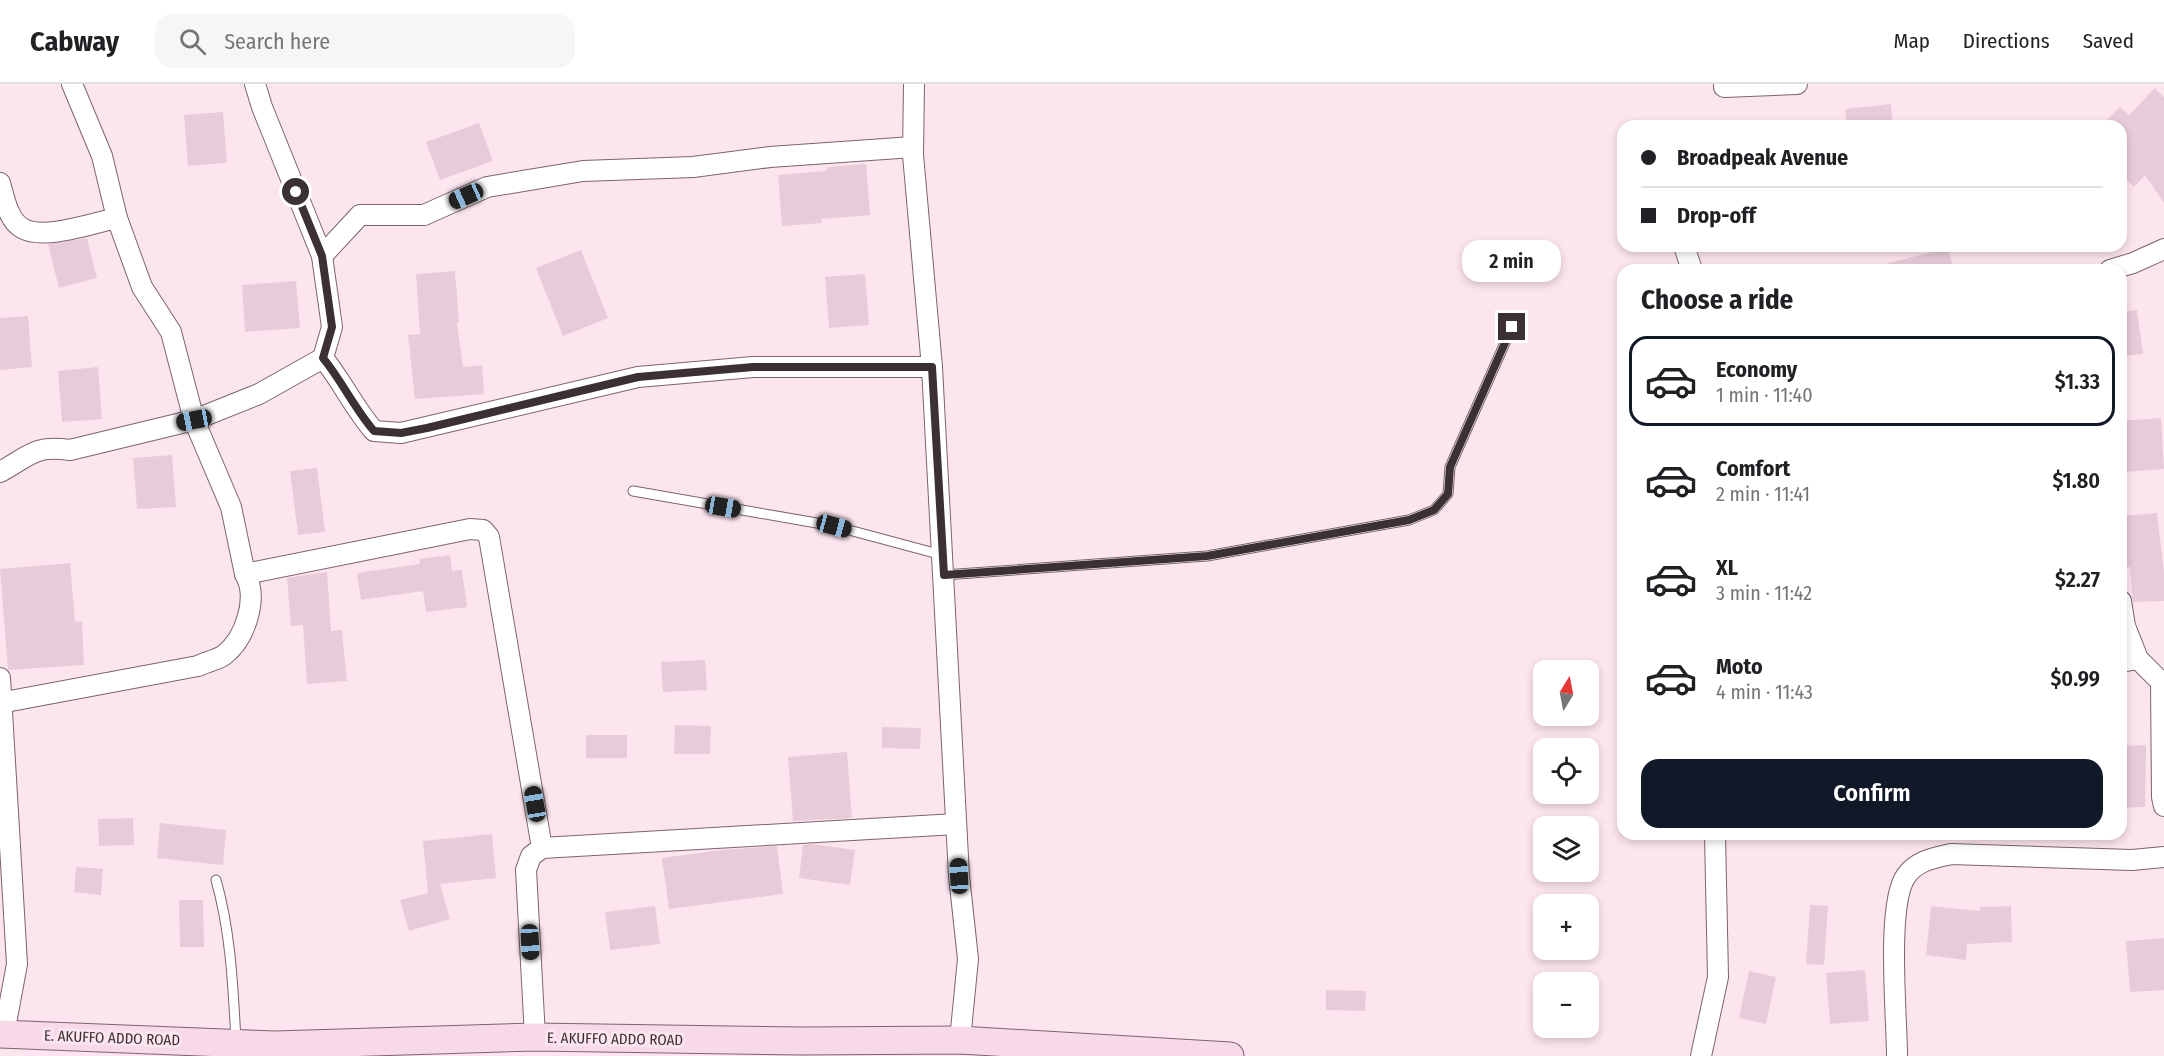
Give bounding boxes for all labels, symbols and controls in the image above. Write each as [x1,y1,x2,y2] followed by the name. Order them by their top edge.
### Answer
[155,14,575,68] search box
[30,25,119,58] text: Cabway
[176,25,209,58] icon: search
[224,28,330,55] text: Search here
[1893,28,1930,54] text: Map
[1963,28,2050,54] text: Directions
[2083,28,2134,54] text: Saved
[1677,144,1848,171] text: Broadpeak Avenue
[282,178,309,205] route start
[446,180,486,212] car
[1677,202,1756,229] text: Drop-off
[1462,240,1562,282] callout: 2 min
[1489,249,1534,273] text: 2 min
[1641,284,1793,316] text: Choose a ride
[1498,313,1525,340] route end
[1644,354,1698,408] icon: car
[1716,356,1797,383] text: Economy
[2055,368,2100,395] text: $1.33
[1716,383,1813,407] text: 1 min · 11:40
[175,408,213,432] car
[1644,453,1698,507] icon: car
[1716,455,1790,482] text: Comfort
[2052,467,2100,494] text: $1.80
[1716,482,1810,506] text: 2 min · 11:41
[704,495,742,519] car
[814,513,854,539] car
[1644,552,1698,606] icon: car
[1716,554,1738,581] text: XL
[2055,566,2100,593] text: $2.27
[1716,581,1812,605] text: 3 min · 11:42
[1644,651,1698,705] icon: car
[1716,653,1763,680] text: Moto
[1533,660,1599,726] north arrow
[1533,660,1599,1038] map controls
[2050,665,2100,692] text: $0.99
[1716,680,1813,704] text: 4 min · 11:43
[1533,738,1599,804] button: locate
[1641,759,2103,828] button: Confirm
[523,785,547,823] car
[1533,816,1599,882] button: layers
[949,858,969,894] car
[1533,894,1599,960] button: +
[520,924,540,960] car
[1533,972,1599,1038] button: −
[44,1027,180,1049] street label: E. AKUFFO ADDO ROAD
[547,1029,683,1049] street label: E. AKUFFO ADDO ROAD

